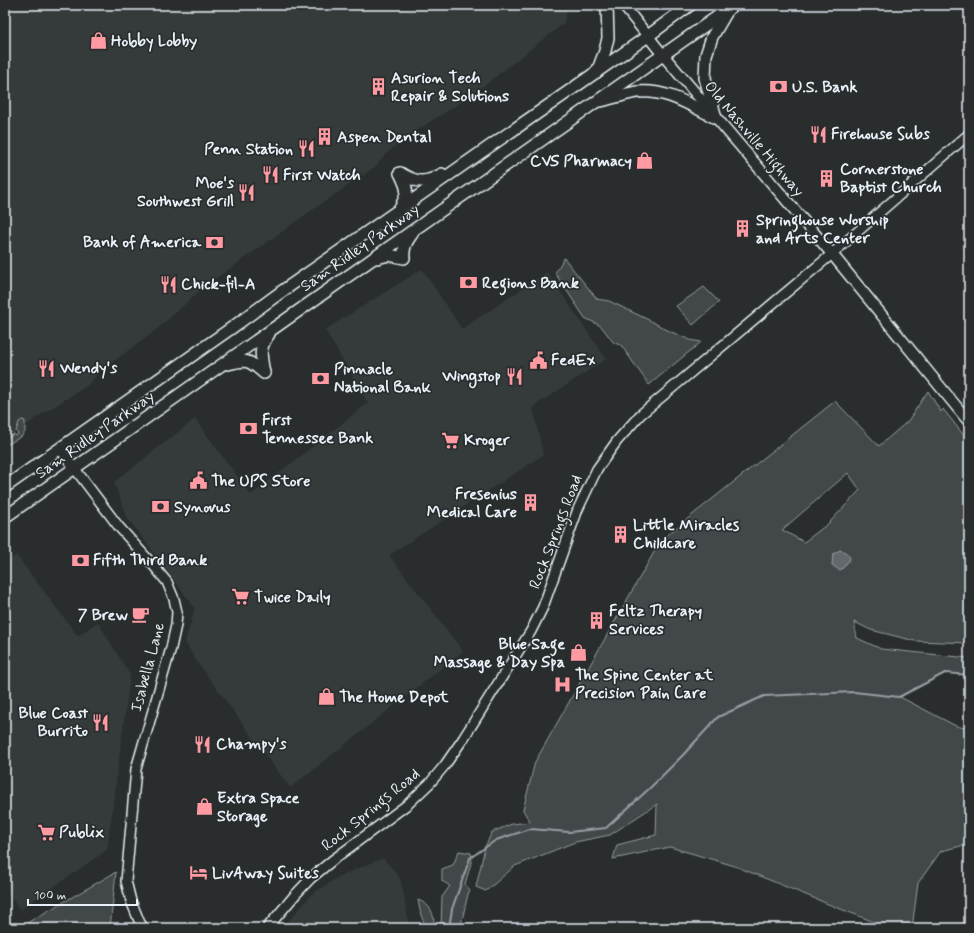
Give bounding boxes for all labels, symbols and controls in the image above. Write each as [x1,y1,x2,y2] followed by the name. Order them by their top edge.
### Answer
[88,31,108,51] shop icon: Hobby Lobby
[111,31,197,52] place label: Hobby Lobby
[391,68,509,107] place label: Asurion Tech Repair & Solutions
[368,77,388,97] building icon: Asurion Tech Repair & Solutions
[698,77,809,202] street label: Old Nashville Highway
[769,77,789,97] bank icon: U.S. Bank
[792,77,858,98] place label: U.S. Bank
[808,124,828,144] restaurant icon: Firehouse Subs
[831,124,931,145] place label: Firehouse Subs
[314,127,334,147] building icon: Aspen Dental
[337,127,432,148] place label: Aspen Dental
[204,139,293,160] place label: Penn Station
[296,139,316,159] restaurant icon: Penn Station
[530,151,632,172] place label: CVS Pharmacy
[635,151,655,171] shop icon: CVS Pharmacy
[840,159,942,198] place label: Cornerstone Baptist Church
[260,165,280,185] restaurant icon: First Watch
[283,165,361,186] place label: First Watch
[817,168,837,188] building icon: Cornerstone Baptist Church
[137,173,235,212] place label: Moe's Southwest Grill
[237,182,257,202] restaurant icon: Moe's Southwest Grill
[296,199,424,297] street label: Sam Ridley Parkway
[756,210,889,249] place label: Springhouse Worship and Arts Center
[733,219,753,239] building icon: Springhouse Worship and Arts Center
[83,232,201,253] place label: Bank of America
[204,232,224,252] bank icon: Bank of America
[459,273,479,293] bank icon: Regions Bank
[482,273,579,296] place label: Regions Bank
[158,274,178,294] restaurant icon: Chick-fil-A
[181,274,255,295] place label: Chick-fil-A
[528,350,548,370] public building icon: FedEx
[551,350,596,371] place label: FedEx
[37,358,57,378] restaurant icon: Wendy's
[59,358,118,379] place label: Wendy's
[334,359,432,398] place label: Pinnacle National Bank
[441,366,501,389] place label: Wingstop
[504,366,524,386] restaurant icon: Wingstop
[311,368,331,388] bank icon: Pinnacle National Bank
[31,386,159,484] street label: Sam Ridley Parkway
[262,410,373,449] place label: First Tennessee Bank
[239,419,259,439] bank icon: First Tennessee Bank
[441,430,461,450] supermarket icon: Kroger
[464,430,510,452] place label: Kroger
[188,471,208,491] public building icon: The UPS Store
[211,471,310,492] place label: The UPS Store
[525,472,588,593] street label: Rock Springs Road
[427,484,517,523] place label: Fresenius Medical Care
[520,493,540,513] building icon: Fresenius Medical Care
[151,497,171,517] bank icon: Synovus
[174,497,232,518] place label: Synovus
[633,515,740,554] place label: Little Miracles Childcare
[610,524,630,544] building icon: Little Miracles Childcare
[70,550,90,570] bank icon: Fifth Third Bank
[93,550,207,571] place label: Fifth Third Bank
[231,587,251,607] supermarket icon: Twice Daily
[254,587,331,608] place label: Twice Daily
[609,601,702,640] place label: Feltz Therapy Services
[78,605,128,626] place label: 7 Brew
[131,605,151,625] cafe icon: 7 Brew
[586,610,606,630] building icon: Feltz Therapy Services
[126,620,170,714] street label: Isabella Lane
[434,634,565,674] place label: Blue Sage Massage & Day Spa
[568,643,588,663] shop icon: Blue Sage Massage & Day Spa
[575,665,714,704] place label: The Spine Center at Precision Pain Care
[552,674,572,694] hospital icon: The Spine Center at Precision Pain Care
[316,687,336,707] shop icon: The Home Depot
[339,687,449,708] place label: The Home Depot
[18,703,89,742] place label: Blue Coast Burrito
[91,712,111,732] restaurant icon: Blue Coast Burrito
[193,734,213,754] restaurant icon: Champy's
[216,734,287,755] place label: Champy's
[317,764,425,857] street label: Rock Springs Road
[217,788,300,828] place label: Extra Space Storage
[194,797,214,817] shop icon: Extra Space Storage
[36,822,56,842] supermarket icon: Publix
[59,822,105,843] place label: Publix
[189,863,209,883] hotel icon: LivAway Suites
[212,863,320,884] place label: LivAway Suites
[28,881,137,907] scale bar
[34,888,66,904] text: 100 m

